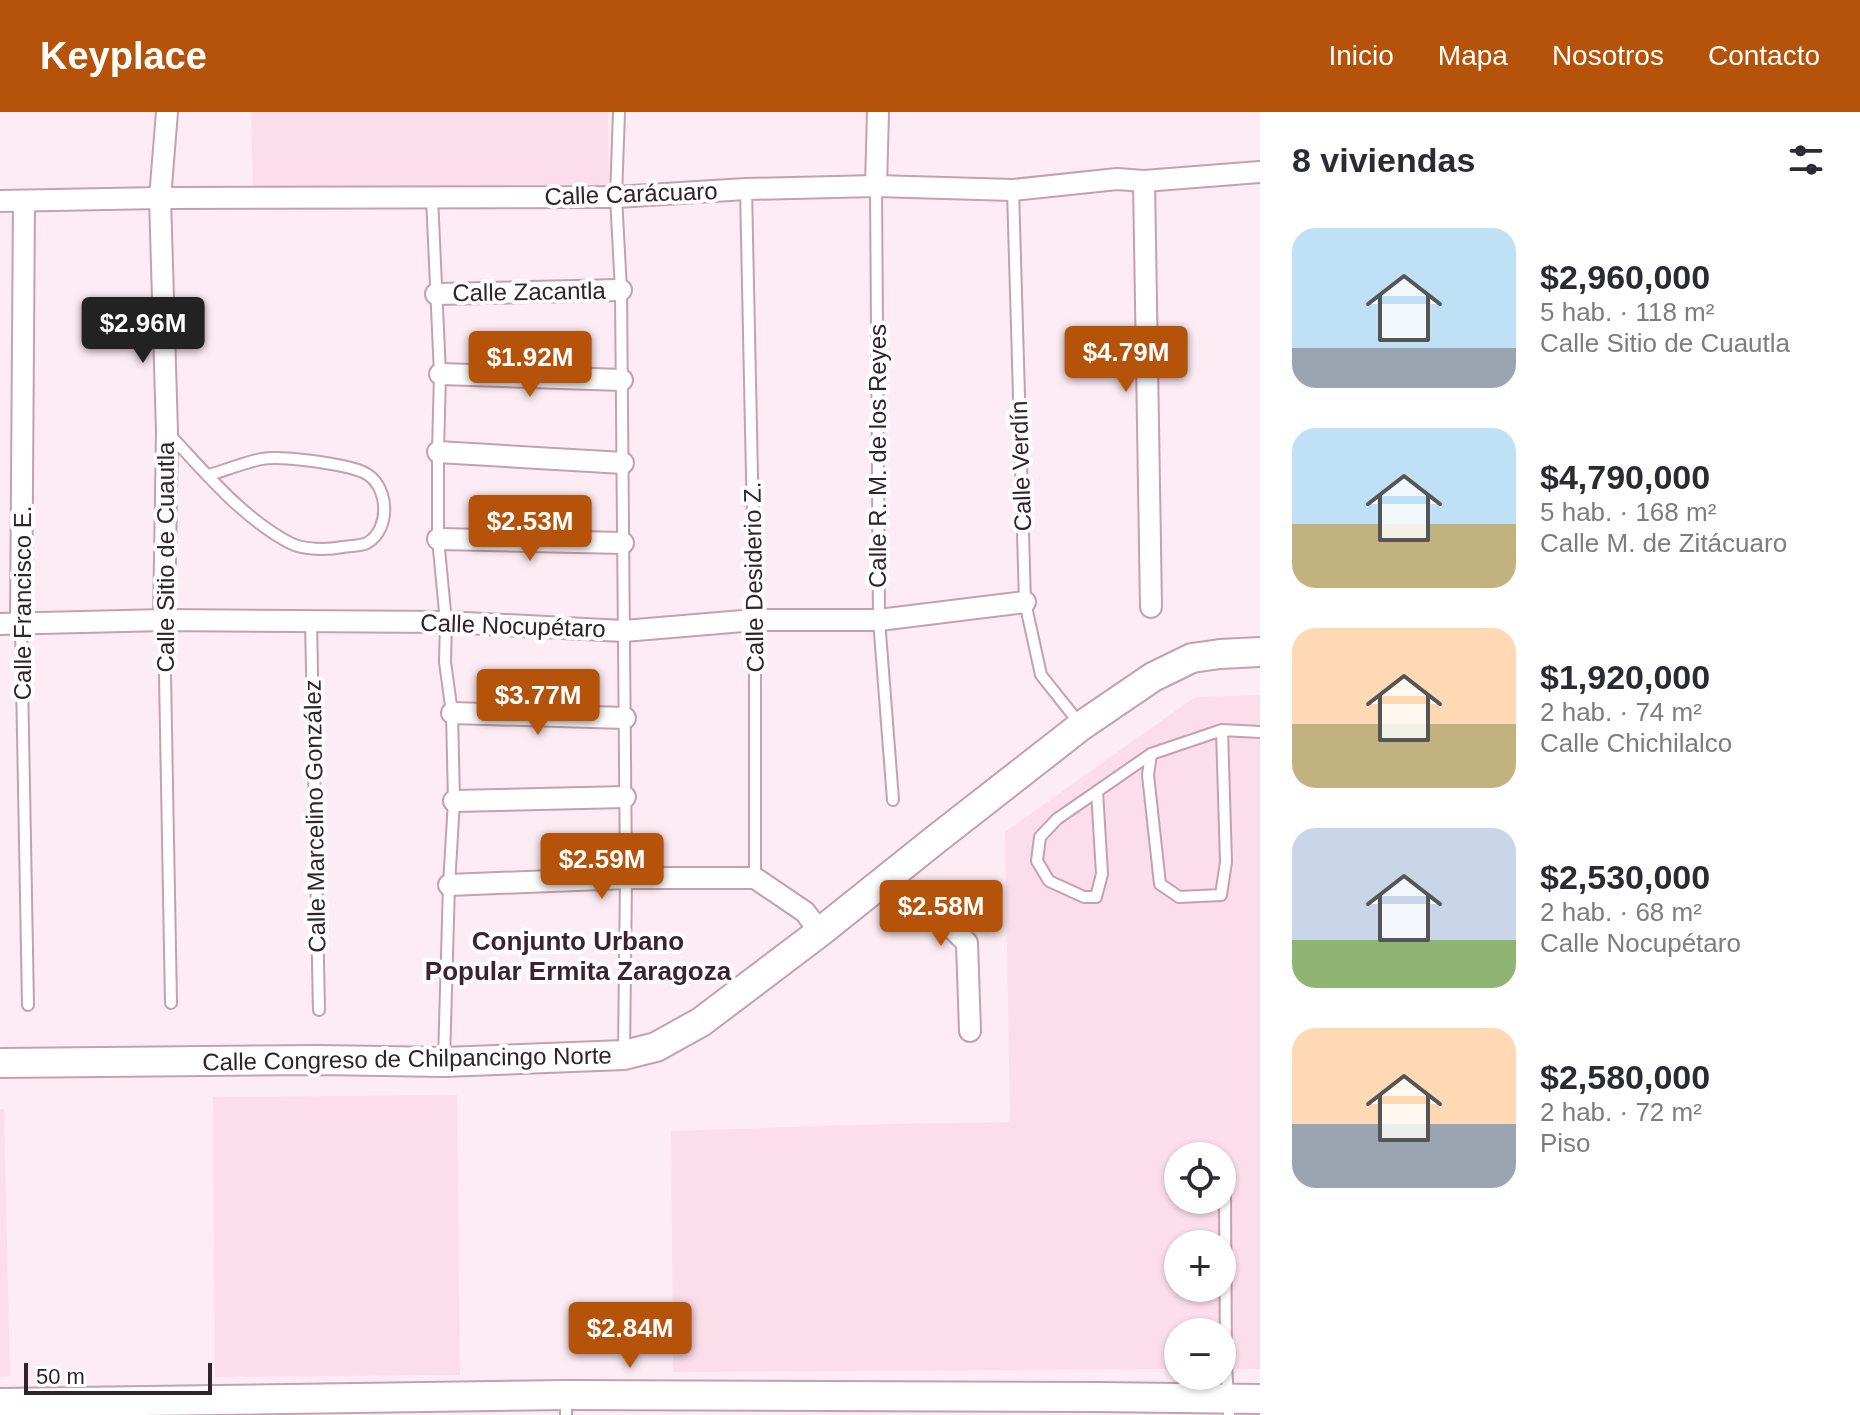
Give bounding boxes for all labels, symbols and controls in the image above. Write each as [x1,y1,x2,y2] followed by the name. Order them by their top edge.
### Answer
[40,35,207,77] text: Keyplace
[1328,40,1394,71] text: Inicio
[1438,40,1508,71] text: Mapa
[1552,40,1664,71] text: Nosotros
[1708,40,1820,71] text: Contacto
[1784,138,1828,182] icon: filters
[1292,141,1475,179] text: 8 viviendas
[544,177,718,210] street label: Calle Carácuaro
[1540,258,1710,296] text: $2,960,000
[1356,260,1452,356] icon: home
[452,277,607,306] street label: Calle Zacantla
[78,297,208,365] pin: $2.96M
[1540,297,1714,327] text: 5 hab. · 118 m²
[100,308,186,338] text: $2.96M
[864,324,891,588] street label: Calle R. M. de los Reyes
[1061,326,1191,394] pin: $4.79M
[1540,328,1790,358] text: Calle Sitio de Cuautla
[465,331,595,399] pin: $1.92M
[1083,337,1169,367] text: $4.79M
[487,342,573,372] text: $1.92M
[1005,400,1036,532] street label: Calle Verdín
[152,441,179,672] street label: Calle Sitio de Cuautla
[1540,458,1710,496] text: $4,790,000
[1356,460,1452,556] icon: home
[738,481,769,673] street label: Calle Desiderio Z.
[465,495,595,563] pin: $2.53M
[1540,497,1716,527] text: 5 hab. · 168 m²
[9,506,36,700] street label: Calle Francisco E.
[487,506,573,536] text: $2.53M
[1540,528,1787,558] text: Calle M. de Zitácuaro
[420,609,606,642] street label: Calle Nocupétaro
[1540,658,1710,696] text: $1,920,000
[1356,660,1452,756] icon: home
[473,669,603,737] pin: $3.77M
[299,679,330,953] street label: Calle Marcelino González
[495,680,581,710] text: $3.77M
[1540,697,1702,727] text: 2 hab. · 74 m²
[1540,728,1732,758] text: Calle Chichilalco
[537,833,667,901] pin: $2.59M
[559,844,645,874] text: $2.59M
[1540,858,1710,896] text: $2,530,000
[1356,860,1452,956] icon: home
[876,880,1006,948] pin: $2.58M
[898,891,984,921] text: $2.58M
[1540,897,1702,927] text: 2 hab. · 68 m²
[425,926,732,986] district label: Conjunto Urbano Popular Ermita Zaragoza
[1540,928,1741,958] text: Calle Nocupétaro
[202,1041,612,1076] street label: Calle Congreso de Chilpancingo Norte
[1540,1058,1710,1096] text: $2,580,000
[1356,1060,1452,1156] icon: home
[1540,1097,1702,1127] text: 2 hab. · 72 m²
[1540,1128,1591,1158] text: Piso
[1164,1142,1236,1390] map controls
[1164,1142,1236,1214] button: locate
[1164,1230,1236,1302] button: +
[565,1302,695,1370] pin: $2.84M
[587,1313,673,1343] text: $2.84M
[1164,1318,1236,1390] button: −
[24,1359,212,1395] scale bar
[36,1364,85,1389] text: 50 m

